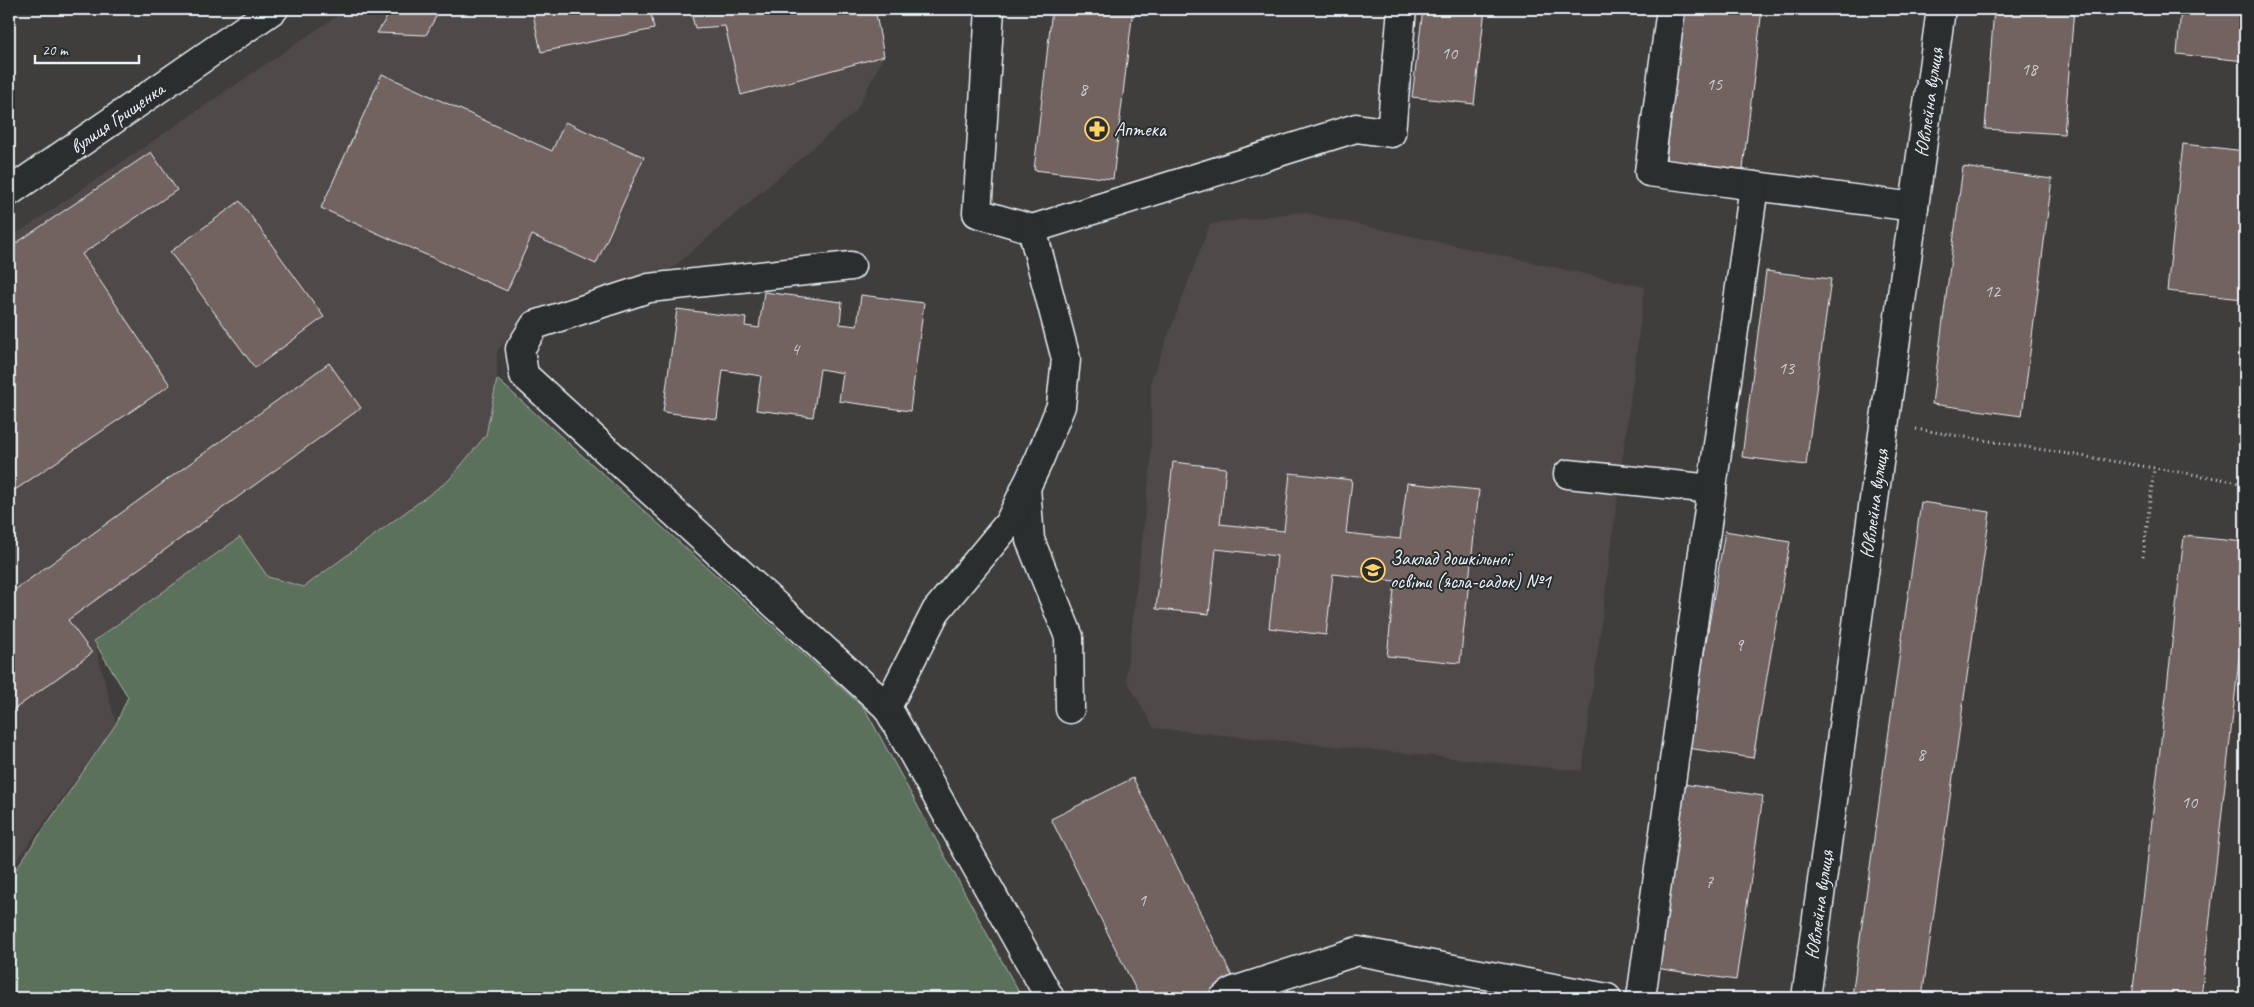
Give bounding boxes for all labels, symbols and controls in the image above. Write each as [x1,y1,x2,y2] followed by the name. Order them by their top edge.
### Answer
[35,32,139,64] scale bar
[42,41,69,60] text: 20 m
[1441,42,1459,64] house number: 10
[1909,45,1949,159] street label: Ювілейна вулиця
[2021,58,2039,80] house number: 18
[1706,73,1723,95] house number: 15
[65,76,171,159] street label: вулиця Грищенка
[1079,78,1089,100] house number: 8
[1084,116,1110,142] pharmacy icon: Аптека
[1114,117,1168,142] place label: Аптека
[1984,280,2002,302] house number: 12
[791,338,801,360] house number: 4
[1778,357,1796,379] house number: 13
[1854,447,1894,560] street label: Ювілейна вулиця
[1390,546,1552,594] place label: Заклад дошкільної освіти (ясла-садок) №1
[1360,557,1386,583] school or university icon: Заклад дошкільної освіти (ясла-садок) №1
[1735,634,1745,656] house number: 9
[1917,743,1927,765] house number: 8
[2181,791,2199,813] house number: 10
[1799,848,1839,961] street label: Ювілейна вулиця
[1705,871,1714,893] house number: 7
[1138,889,1147,911] house number: 1

